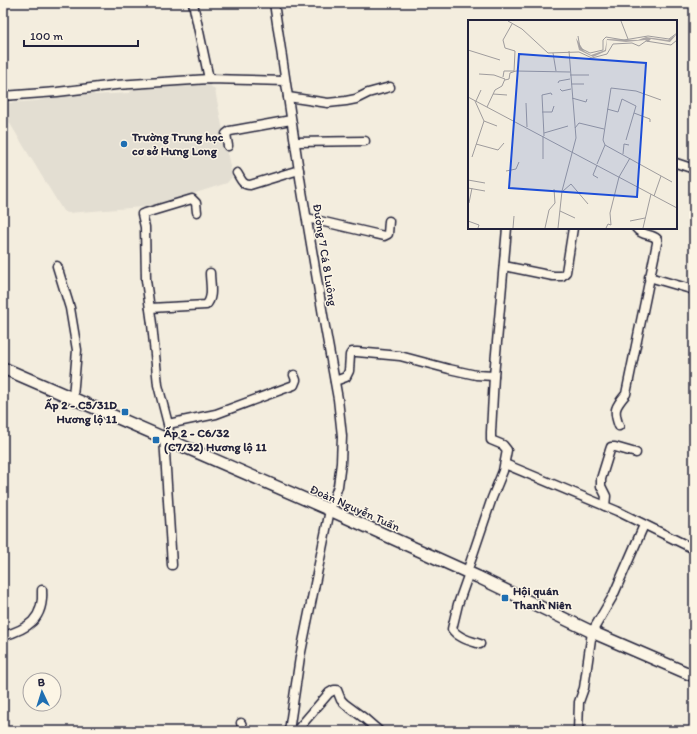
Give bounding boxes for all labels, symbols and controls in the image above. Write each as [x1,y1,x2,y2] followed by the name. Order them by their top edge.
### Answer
[468,20,677,229] inset map
[24,22,138,48] scale bar
[30,29,63,43] text: 100 m
[131,130,224,159] place label: Trường Trung học cơ sở Hưng Long
[119,139,129,149] marker: Trường Trung học cơ sở Hưng Long
[310,203,340,308] street label: Đường 7 Cá 8 Luông
[44,398,117,427] place label: Ấp 2 - C5/31D Hương lộ 11
[120,407,130,417] marker: Ấp 2 - C5/31D Hương lộ 11
[163,426,267,455] place label: Ấp 2 - C6/32 (C7/32) Hương lộ 11
[151,435,161,445] marker: Ấp 2 - C6/32 (C7/32) Hương lộ 11
[308,482,402,534] street label: Đoàn Nguyễn Tuấn
[512,584,572,612] place label: Hội quán Thanh Niên
[500,593,510,603] marker: Hội quán Thanh Niên
[22,672,62,712] north arrow
[37,676,45,689] text: B

